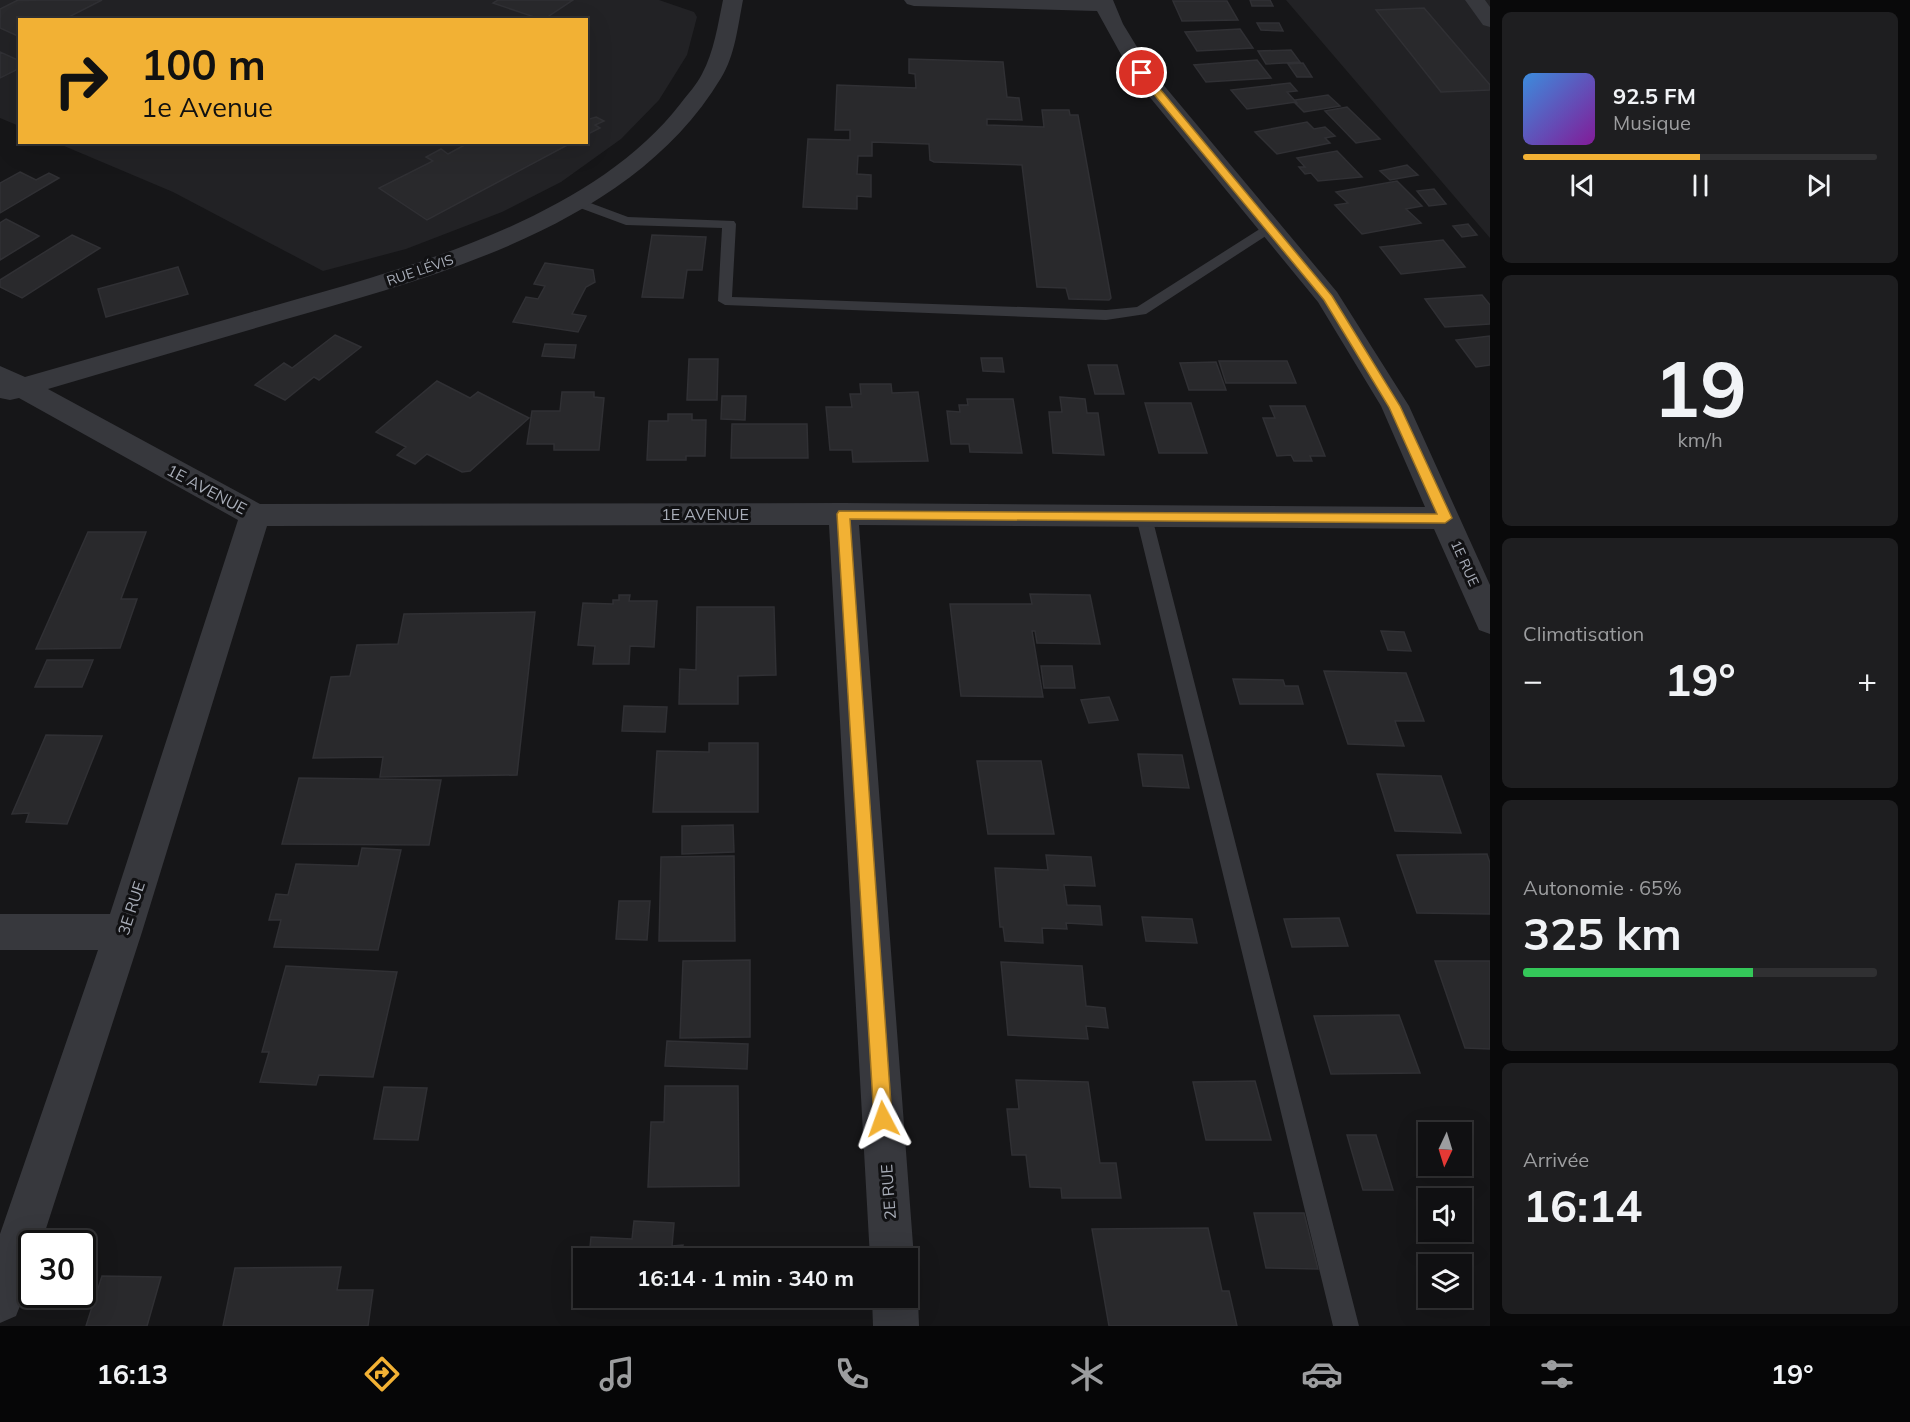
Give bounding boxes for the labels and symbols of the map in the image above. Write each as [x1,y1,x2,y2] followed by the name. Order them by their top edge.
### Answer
[1116,47,1167,98] pin
[384,250,456,290] street label: RUE LÉVIS
[164,460,250,518] street label: 1E AVENUE
[661,504,749,524] street label: 1E AVENUE
[1447,537,1483,589] street label: 1E RUE
[113,879,149,937] street label: 3E RUE
[851,1087,915,1151] position arrow
[1418,1122,1472,1176] north arrow
[876,1164,900,1220] street label: 2E RUE
[18,1230,96,1308] speed limit sign: 30

